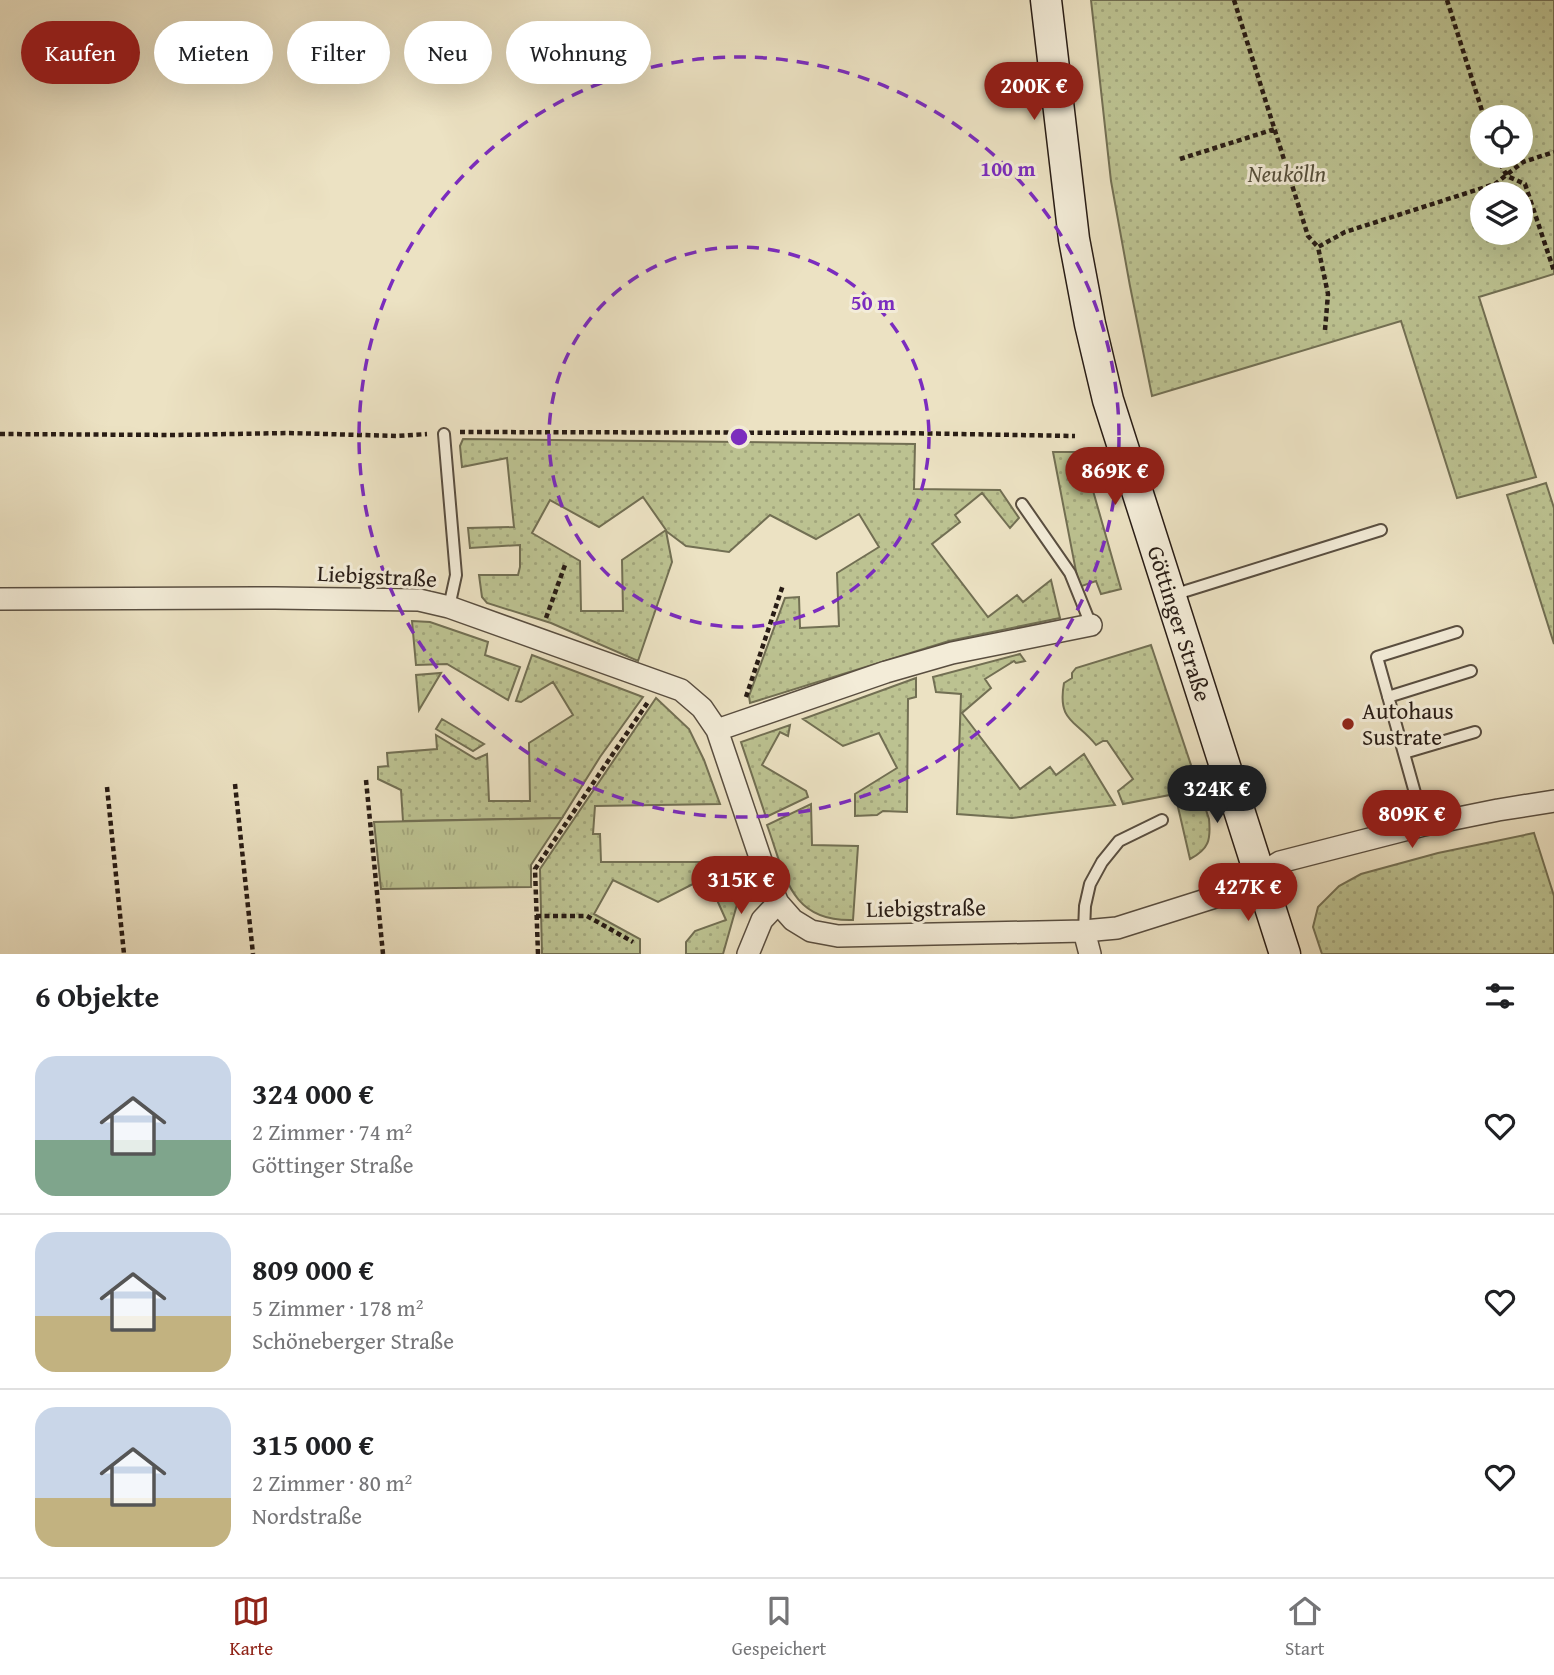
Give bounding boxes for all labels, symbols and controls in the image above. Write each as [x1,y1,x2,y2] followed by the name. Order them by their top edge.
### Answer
[21,21,140,84] chip: Kaufen
[154,21,273,84] chip: Mieten
[287,21,390,84] chip: Filter
[404,21,492,84] chip: Neu
[506,21,651,84] chip: Wohnung
[977,62,1091,122] pin: 200K €
[1000,68,1068,101] text: 200K €
[1470,105,1533,245] map controls
[1470,105,1533,168] button: locate
[980,153,1036,184] text: 100 m
[1247,157,1327,190] park label: Neukölln
[1470,182,1533,245] button: layers
[851,287,895,318] text: 50 m
[727,425,751,449] centre of rings
[1058,448,1172,507] pin: 869K €
[1081,453,1149,486] text: 869K €
[1140,542,1220,705] street label: Göttinger Straße
[316,556,438,595] street label: Liebigstraße
[1362,694,1454,753] place label: Autohaus Sustrate
[1340,716,1356,732] marker: Autohaus Sustrate
[1160,766,1274,825] pin: 324K €
[1183,771,1251,804] text: 324K €
[1355,790,1469,850] pin: 809K €
[1378,796,1446,829] text: 809K €
[684,856,798,916] pin: 315K €
[707,862,775,895] text: 315K €
[1191,864,1305,923] pin: 427K €
[1214,869,1282,902] text: 427K €
[866,890,986,925] street label: Liebigstraße
[35,974,159,1018] text: 6 Objekte
[1481,977,1519,1015] icon: filters
[252,1071,374,1115] text: 324 000 €
[91,1084,175,1168] icon: home
[1481,1107,1519,1145] icon: heart
[252,1115,412,1148] text: 2 Zimmer · 74 m²
[252,1148,413,1181] text: Göttinger Straße
[252,1247,374,1291] text: 809 000 €
[91,1260,175,1344] icon: home
[1481,1283,1519,1321] icon: heart
[252,1291,423,1324] text: 5 Zimmer · 178 m²
[252,1324,454,1357] text: Schöneberger Straße
[252,1422,374,1466] text: 315 000 €
[91,1435,175,1519] icon: home
[1481,1458,1519,1496] icon: heart
[252,1466,412,1499] text: 2 Zimmer · 80 m²
[252,1499,362,1532] text: Nordstraße
[229,1592,273,1662] tab: Karte
[732,1592,826,1662] tab: Gespeichert
[1285,1592,1325,1662] tab: Start

